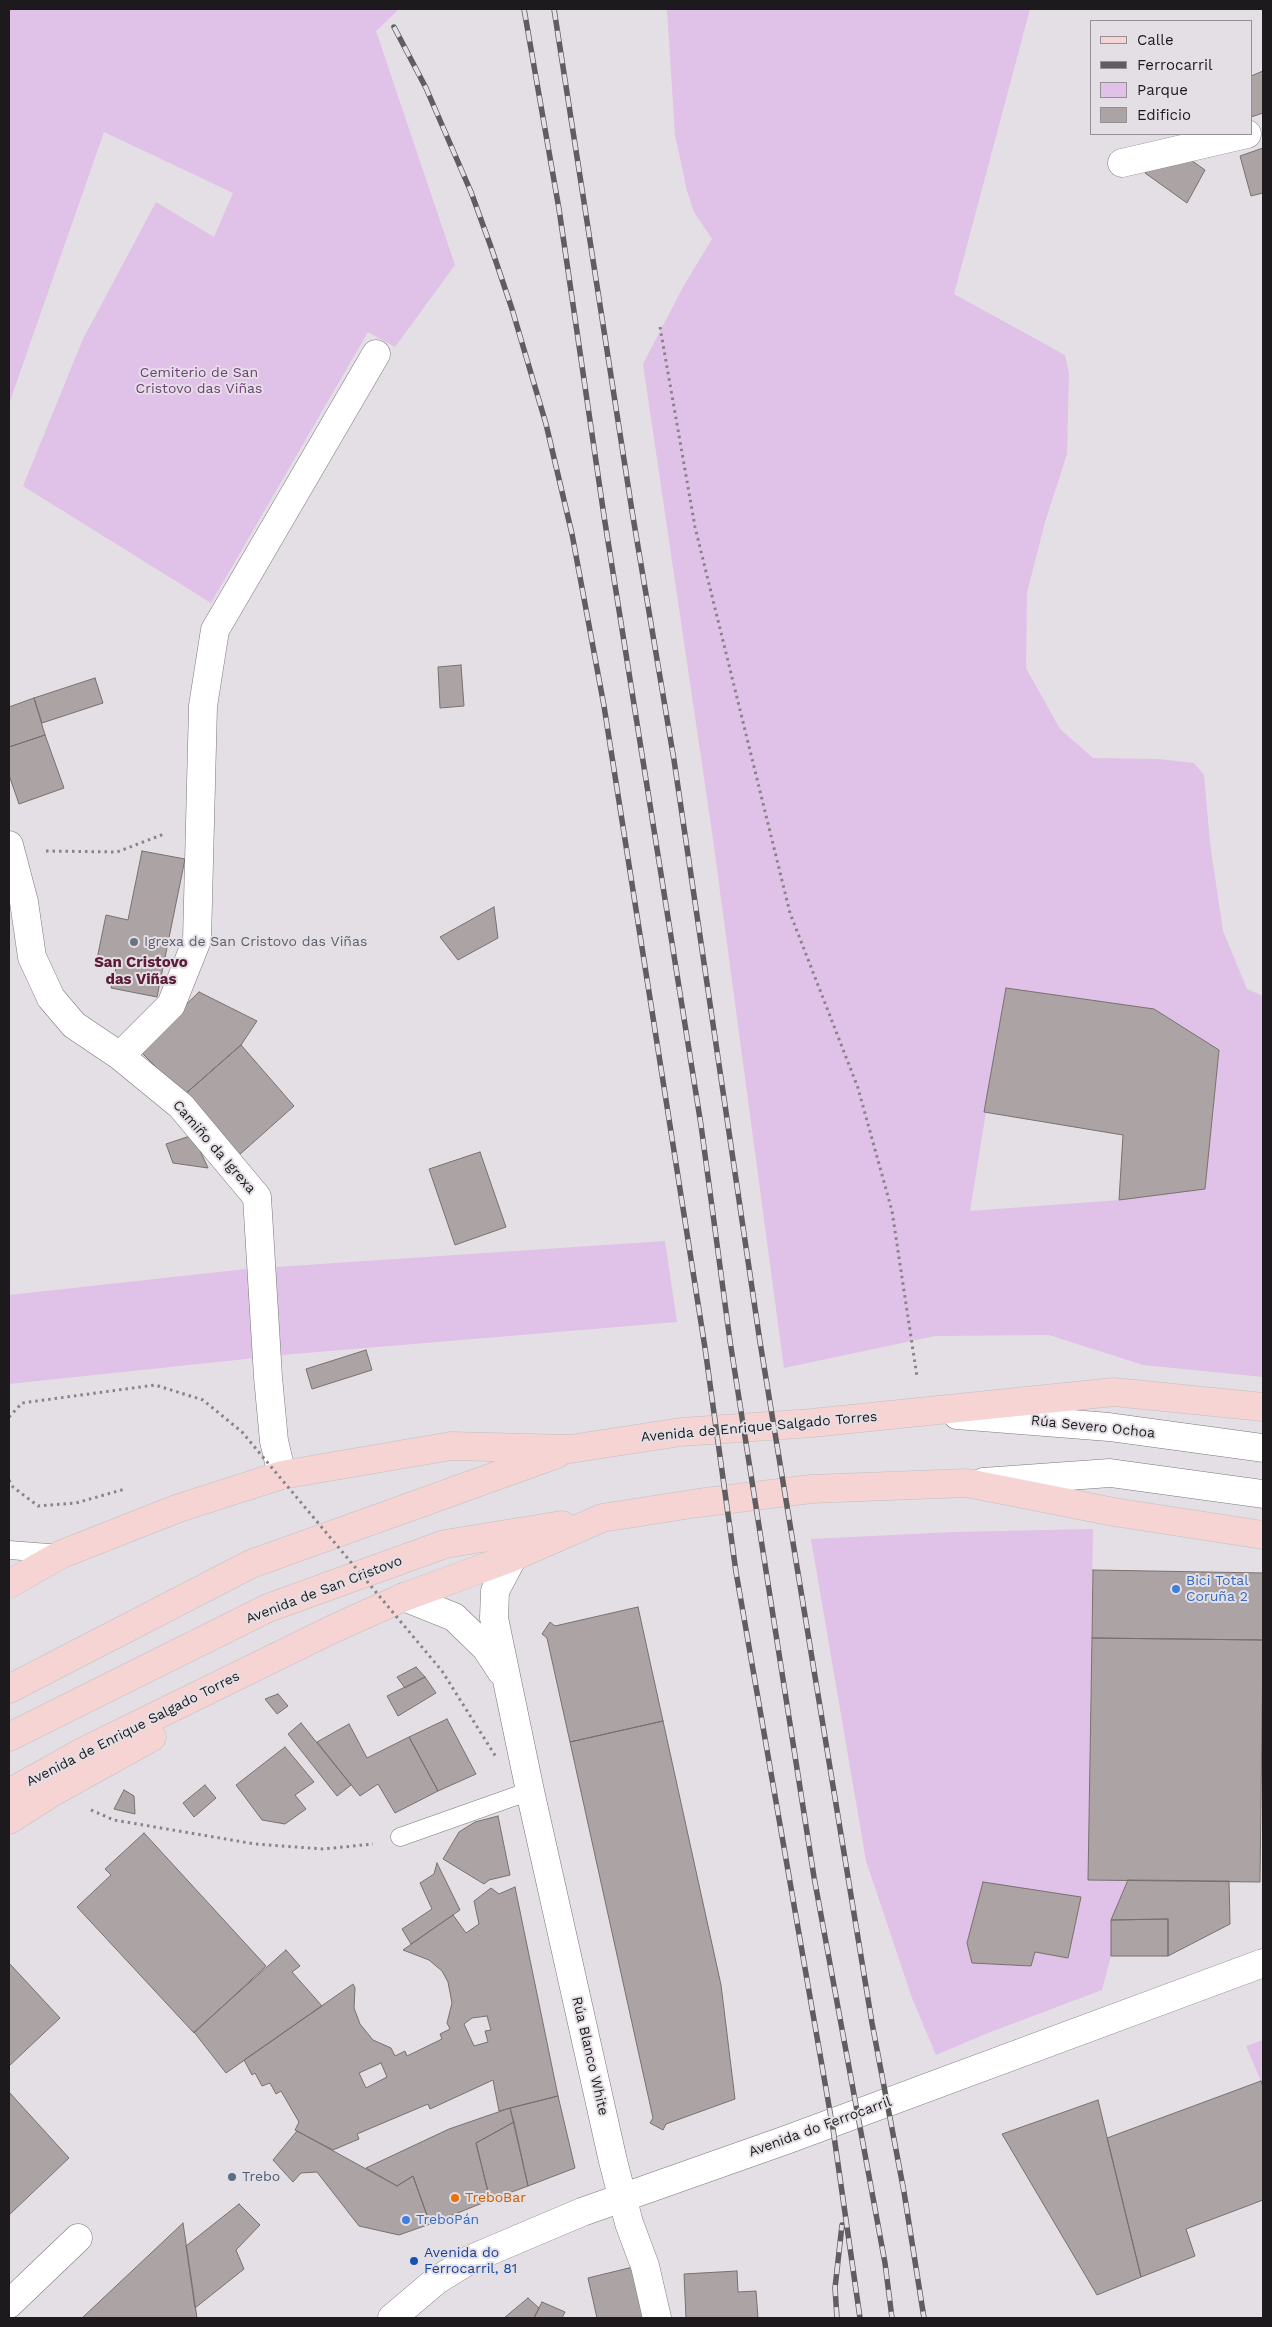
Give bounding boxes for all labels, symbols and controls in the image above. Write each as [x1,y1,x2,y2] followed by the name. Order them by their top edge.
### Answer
[1090,20,1252,135] legend
[1137,31,1174,49] text: Calle
[1137,56,1213,74] text: Ferrocarril
[1137,81,1188,99] text: Parque
[1137,106,1191,124] text: Edificio
[136,365,262,398] park label: Cemiterio de San Cristovo das Viñas
[144,934,367,950] place label: Igrexa de San Cristovo das Viñas
[128,936,140,948] marker: Igrexa de San Cristovo das Viñas
[94,954,188,989] district label: San Cristovo das Viñas
[169,1097,259,1197] street label: Camiño da Igrexa
[640,1408,878,1446] street label: Avenida de Enrique Salgado Torres
[1030,1412,1156,1442] street label: Rúa Severo Ochoa
[243,1552,405,1628] street label: Avenida de San Cristovo
[1186,1573,1248,1605] place label: Bici Total Coruña 2
[1170,1583,1182,1595] marker: Bici Total Coruña 2
[23,1668,243,1790] street label: Avenida de Enrique Salgado Torres
[568,1995,612,2117] street label: Rúa Blanco White
[746,2093,894,2161] street label: Avenida do Ferrocarril
[242,2169,280,2185] place label: Trebo
[226,2171,238,2183] marker: Trebo
[465,2190,526,2206] place label: TreboBar
[449,2192,461,2204] marker: TreboBar
[416,2212,479,2228] place label: TreboPán
[400,2214,412,2226] marker: TreboPán
[424,2245,517,2278] place label: Avenida do Ferrocarril, 81
[408,2255,420,2267] marker: Avenida do Ferrocarril, 81

